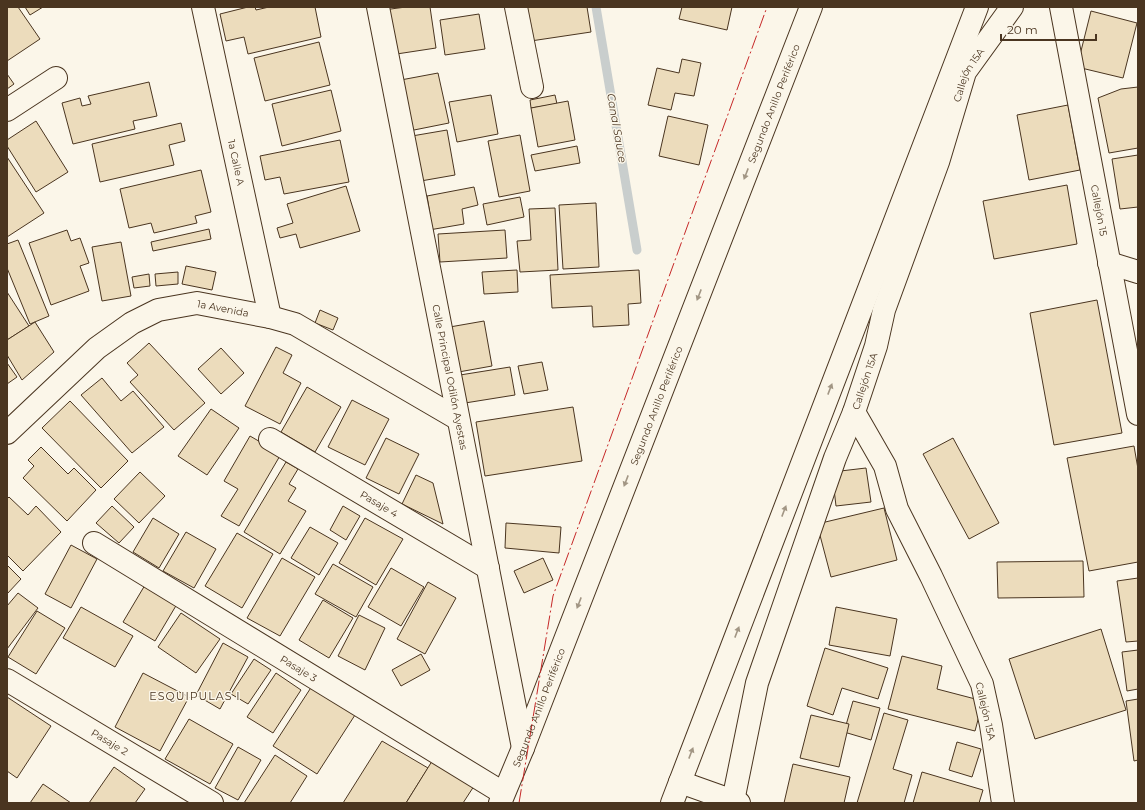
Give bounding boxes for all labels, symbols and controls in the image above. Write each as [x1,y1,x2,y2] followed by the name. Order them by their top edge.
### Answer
[1001,16,1096,42] scale bar
[1007,22,1038,37] text: 20 m
[745,42,803,165] street label: Segundo Anillo Periférico
[950,45,988,104] street label: Callejón 15A
[604,92,630,164] water label: Canal Sauce
[225,139,248,187] street label: 1a Calle A
[742,168,748,180] one-way arrow
[1088,184,1110,238] street label: Callejón 15
[695,289,701,301] one-way arrow
[196,297,250,320] street label: 1a Avenida
[429,303,470,451] street label: Calle Principal Odilón Ayestas
[628,344,686,467] street label: Segundo Anillo Periférico
[849,350,881,411] street label: Callejón 15A
[828,383,834,395] one-way arrow
[623,476,629,488] one-way arrow
[358,488,401,521] street label: Pasaje 4
[781,504,787,516] one-way arrow
[576,597,582,609] one-way arrow
[735,626,741,638] one-way arrow
[510,646,568,769] street label: Segundo Anillo Periférico
[278,652,320,685] street label: Pasaje 3
[973,681,999,742] street label: Callejón 15A
[149,689,241,703] district label: ESQUIPULAS I
[89,726,131,758] street label: Pasaje 2
[688,747,694,759] one-way arrow

